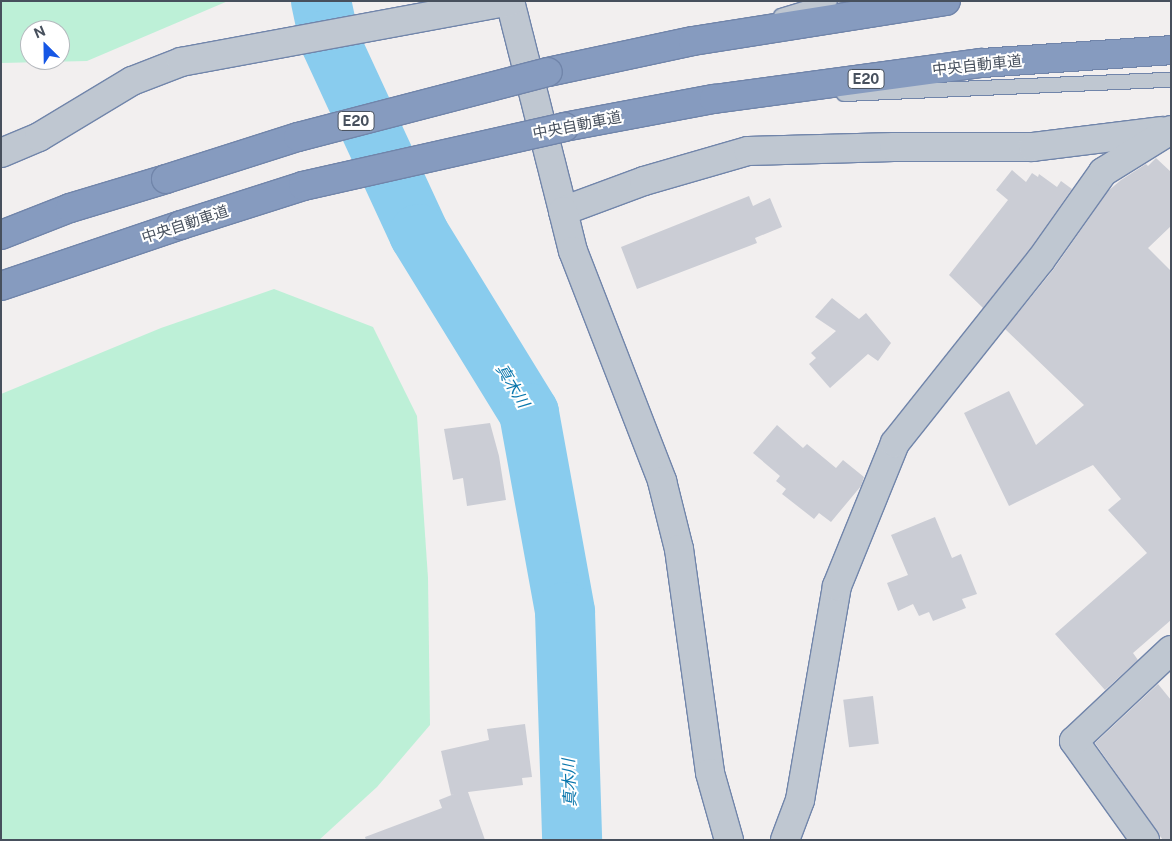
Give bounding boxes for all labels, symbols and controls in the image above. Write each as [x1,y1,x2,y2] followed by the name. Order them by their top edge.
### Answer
[20,20,70,70] north arrow
[31,23,48,42] text: N
[931,51,1023,79] street label: 中央自動車道
[847,68,885,90] road number: E20
[531,108,623,142] street label: 中央自動車道
[337,110,375,132] road number: E20
[139,202,231,246] street label: 中央自動車道
[491,360,533,412] water label: 真木川
[560,759,580,807] water label: 真木川

